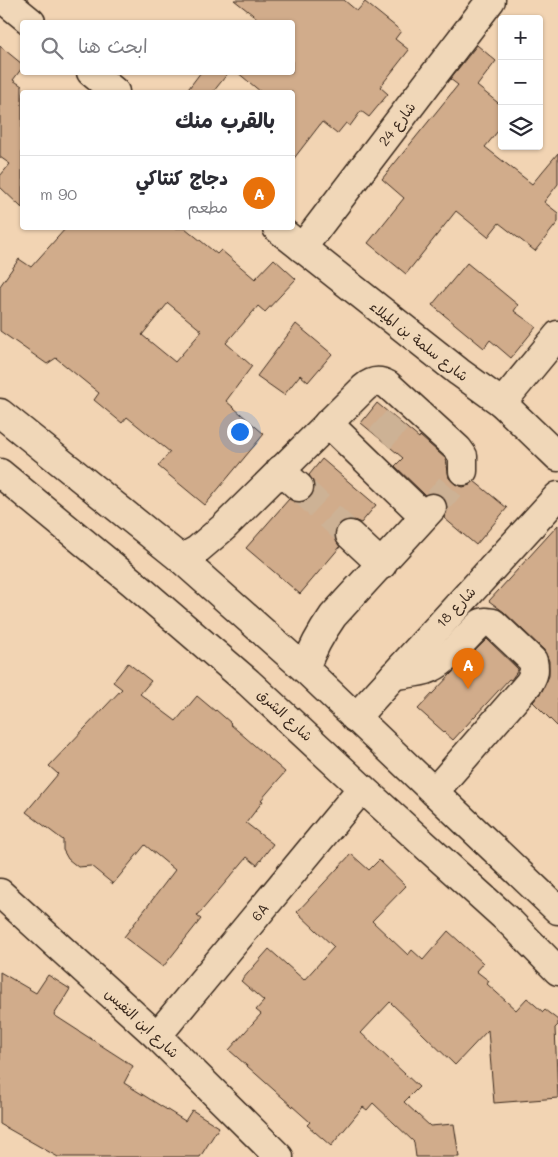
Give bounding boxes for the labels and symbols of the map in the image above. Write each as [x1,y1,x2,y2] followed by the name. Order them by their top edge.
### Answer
[374,98,420,150] street label: شارع 24
[366,296,472,386] street label: شارع سلمة بن الميلاء
[227,419,253,445] your location
[432,582,480,632] street label: شارع 18
[452,648,484,689] pin: A
[253,684,317,746] street label: شارع الشرق
[247,899,273,925] street label: 6A
[101,983,183,1063] street label: شارع ابن النفيس

